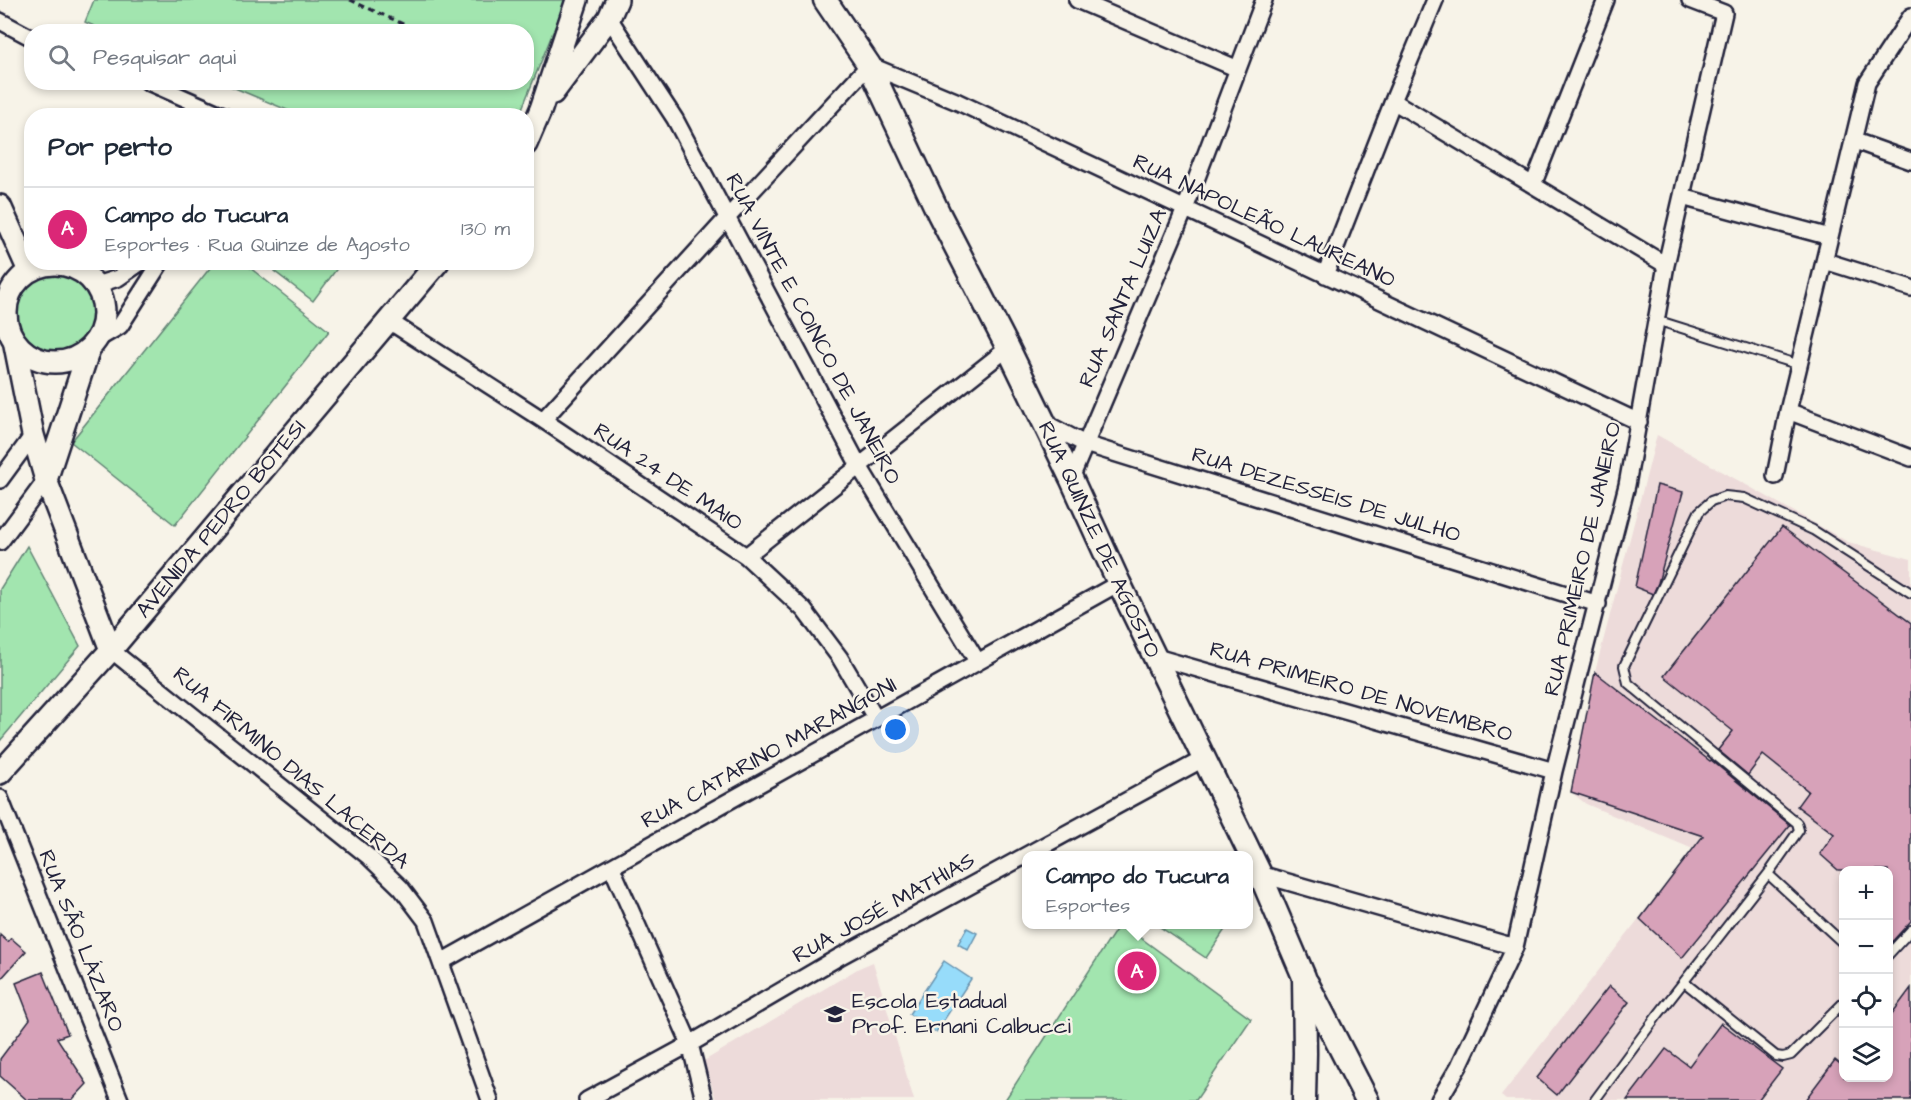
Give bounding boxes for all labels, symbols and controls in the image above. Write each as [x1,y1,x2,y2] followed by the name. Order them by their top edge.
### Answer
[24,24,534,90] search box
[45,41,78,74] icon: search
[93,42,236,73] text: Pesquisar aqui
[48,129,172,165] text: Por perto
[1128,146,1401,296] street label: RUA NAPOLEÃO LAUREANO
[718,168,909,490] street label: RUA VINTE E COINCO DE JANEIRO
[105,200,288,231] text: Campo do Tucura
[1071,204,1175,392] street label: RUA SANTA LUIZA
[61,215,74,243] text: A
[461,215,510,243] text: 130 m
[105,231,410,259] text: Esportes · Rua Quinze de Agosto
[129,413,313,625] street label: AVENIDA PEDRO BOTESI
[587,416,749,539] street label: RUA 24 DE MAIO
[1030,416,1168,663] street label: RUA QUINZE DE AGOSTO
[1536,419,1630,699] street label: RUA PRIMEIRO DE JANEIRO
[1188,439,1464,551] street label: RUA DEZESSEIS DE JULHO
[1206,634,1516,750] street label: RUA PRIMEIRO DE NOVEMBRO
[166,659,416,877] street label: RUA FIRMINO DIAS LACERDA
[636,670,902,836] street label: RUA CATARINO MARANGONI
[881,715,910,744] your location
[30,845,132,1037] street label: RUA SÃO LÁZARO
[787,845,981,971] street label: RUA JOSÉ MATHIAS
[1022,851,1253,929] popup
[1046,861,1229,892] text: Campo do Tucura
[1839,866,1893,1082] map controls
[1839,866,1893,920] button: +
[1046,892,1130,920] text: Esportes
[1839,920,1893,974] button: −
[1118,948,1156,994] pin: A
[1839,974,1893,1028] button: locate
[852,986,1071,1042] place label: Escola Estadual Prof. Ernani Calbucci
[823,1002,847,1026] school or university icon: Escola Estadual Prof. Ernani Calbucci
[1839,1028,1893,1082] button: layers

